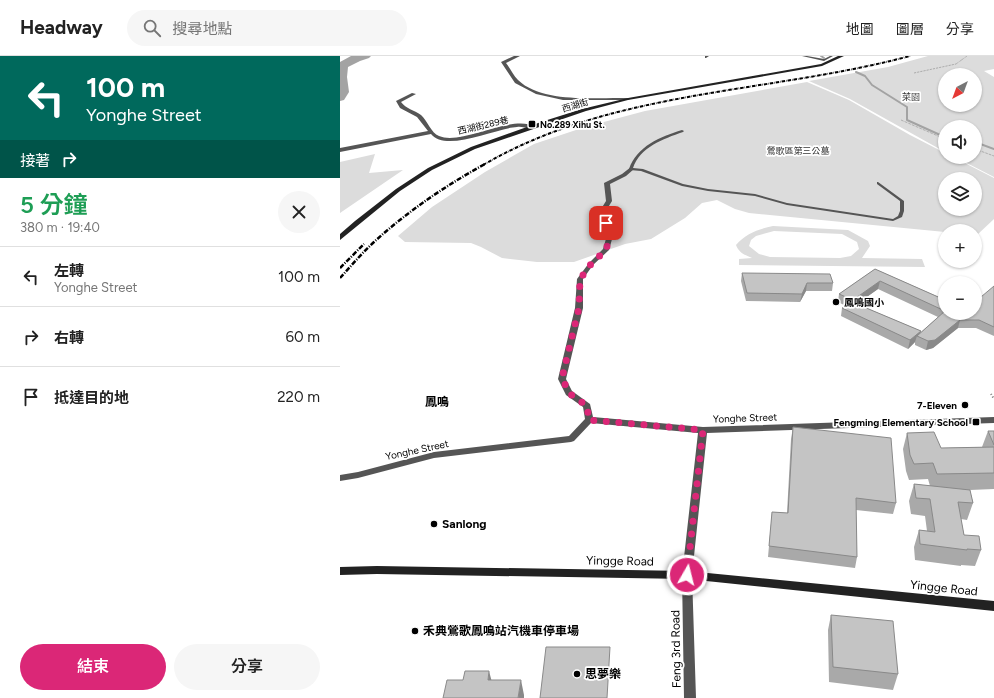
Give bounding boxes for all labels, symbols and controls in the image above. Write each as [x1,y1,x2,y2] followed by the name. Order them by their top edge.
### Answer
[127,10,407,46] search box
[20,16,103,39] text: Headway
[141,17,163,39] icon: search
[173,20,233,38] text: 搜尋地點
[846,21,874,38] text: 地圖
[896,21,924,38] text: 圖層
[946,21,974,38] text: 分享
[938,68,982,112] north arrow
[938,68,982,320] map controls
[86,70,165,104] text: 100 m
[20,72,72,124] icon: left
[902,91,920,102] park label: 菜園
[560,96,590,114] street label: 西湖街
[86,104,202,126] text: Yonghe Street
[457,114,509,136] street label: 西湖街289巷
[527,119,537,129] marker: No.289 Xihu St.
[540,119,605,130] place label: No.289 Xihu St.
[938,120,982,164] button: sound
[766,145,830,156] park label: 鶯歌區第三公墓
[58,148,80,170] icon: right
[20,152,50,170] text: 接著
[938,172,982,216] button: layers
[20,190,88,219] text: 5 分鐘
[278,191,320,233] button: close
[589,206,623,240] pin
[595,212,617,234] icon: arrive
[20,220,100,235] text: 380 m · 19:40
[938,224,982,268] button: +
[54,262,84,280] text: 左轉
[20,266,42,288] icon: left
[278,268,320,286] text: 100 m
[938,276,982,320] button: −
[54,280,137,295] text: Yonghe Street
[844,296,885,309] place label: 鳳鳴國小
[831,297,841,307] marker: 鳳鳴國小
[20,326,42,348] icon: right
[285,328,320,346] text: 60 m
[54,329,84,347] text: 右轉
[20,386,42,408] icon: arrive
[277,388,320,406] text: 220 m
[54,389,129,407] text: 抵達目的地
[425,395,449,409] district label: 鳳鳴
[917,399,957,412] place label: 7-Eleven
[960,400,970,410] marker: 7-Eleven
[713,410,778,426] street label: Yonghe Street
[834,416,968,429] place label: Fengming Elementary School
[971,417,981,427] marker: Fengming Elementary School
[384,437,450,463] street label: Yonghe Street
[442,517,486,531] place label: Sanlong
[429,519,439,529] marker: Sanlong
[586,553,654,569] street label: Yingge Road
[666,554,708,596] position arrow
[909,577,979,599] street label: Yingge Road
[668,610,684,688] street label: Feng 3rd Road
[423,624,579,638] place label: 禾典鶯歌鳳鳴站汽機車停車場
[410,626,420,636] marker: 禾典鶯歌鳳鳴站汽機車停車場
[20,644,166,690] button: 結束
[174,644,320,690] button: 分享
[585,667,621,681] place label: 思夢樂
[572,669,582,679] marker: 思夢樂

